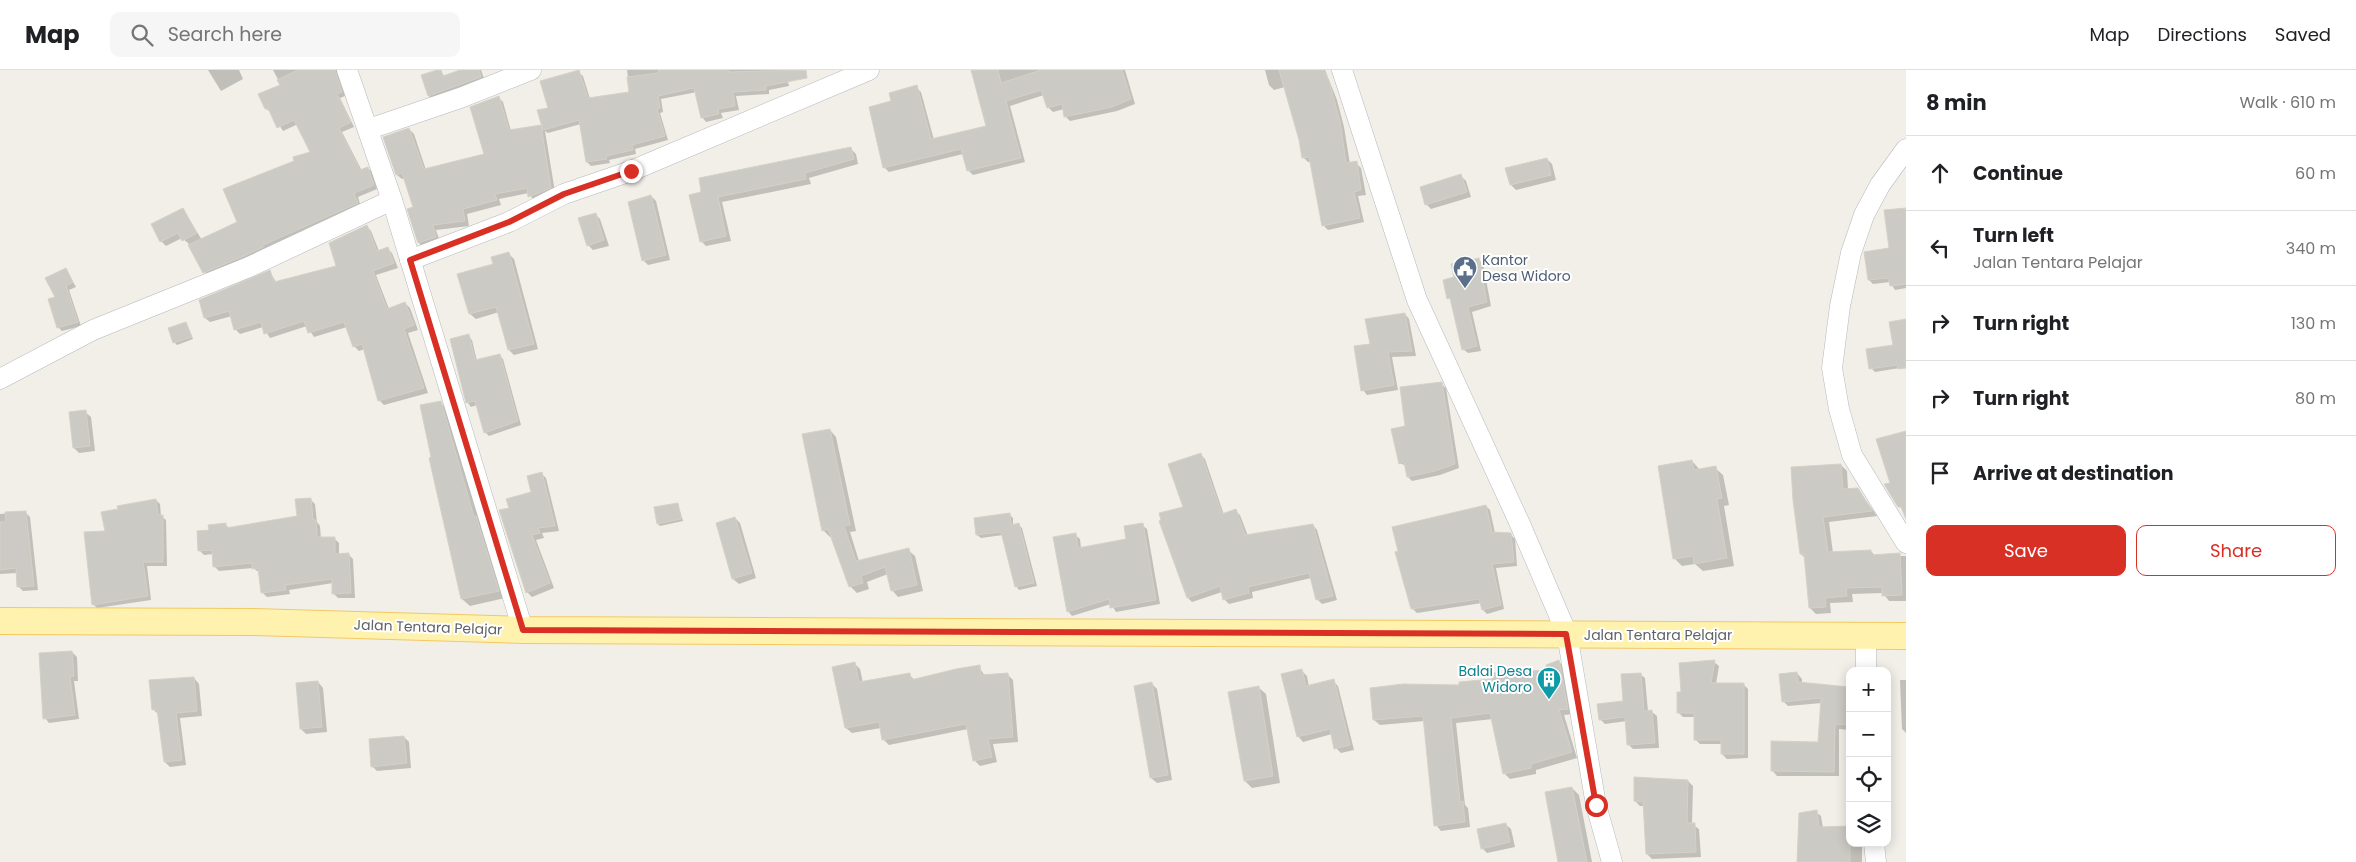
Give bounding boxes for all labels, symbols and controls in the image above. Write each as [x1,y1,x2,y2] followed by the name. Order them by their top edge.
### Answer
[110,12,460,57] search box
[25,18,80,51] text: Map
[128,21,156,49] icon: search
[168,21,282,48] text: Search here
[2090,22,2129,47] text: Map
[2157,22,2247,47] text: Directions
[2275,22,2331,47] text: Saved
[1926,88,1987,117] text: 8 min
[2239,91,2336,114] text: Walk · 610 m
[1926,159,1954,187] icon: ahead
[620,160,643,183] route end
[1973,160,2063,187] text: Continue
[2295,162,2336,185] text: 60 m
[1973,222,2054,249] text: Turn left
[1926,234,1954,262] icon: left
[2286,237,2336,260] text: 340 m
[1482,250,1571,286] place label: Kantor Desa Widoro
[1973,251,2143,274] text: Jalan Tentara Pelajar
[1452,255,1478,289] public building icon: Kantor Desa Widoro
[1926,309,1954,337] icon: right
[1973,310,2069,337] text: Turn right
[2291,312,2336,335] text: 130 m
[1926,384,1954,412] icon: right
[1973,385,2069,412] text: Turn right
[2295,387,2336,410] text: 80 m
[1926,459,1954,487] icon: arrive
[1973,460,2174,487] text: Arrive at destination
[1926,525,2126,576] button: Save
[2136,525,2336,576] button: Share
[353,614,503,640] street label: Jalan Tentara Pelajar
[1584,625,1732,645] street label: Jalan Tentara Pelajar
[1459,661,1532,697] place label: Balai Desa Widoro
[1536,666,1562,700] building icon: Balai Desa Widoro
[1846,667,1891,847] map controls
[1846,667,1891,712] button: +
[1846,712,1891,757] button: −
[1846,757,1891,802] button: locate
[1585,794,1608,817] route start
[1846,802,1891,847] button: layers

